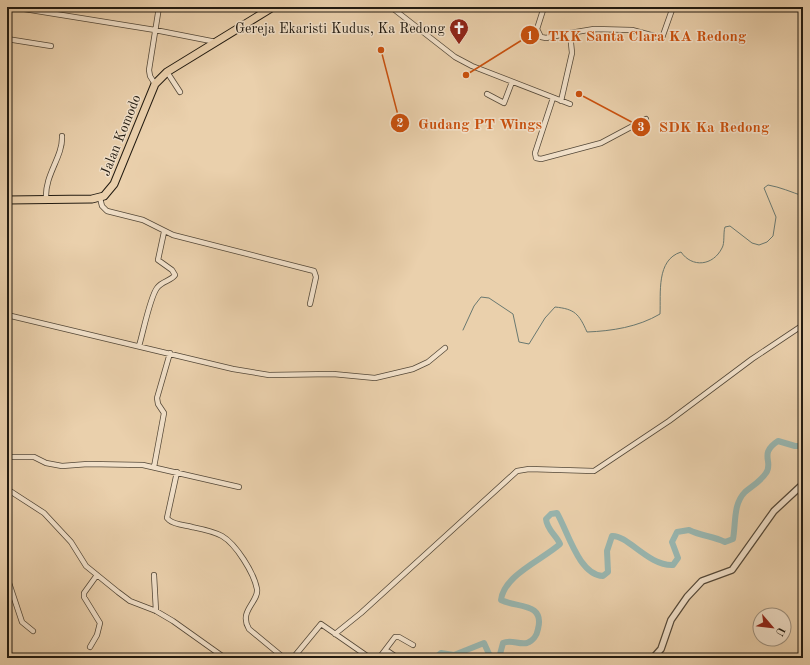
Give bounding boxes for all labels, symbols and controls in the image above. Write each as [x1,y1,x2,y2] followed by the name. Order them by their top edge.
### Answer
[448,17,470,45] church icon: Gereja Ekaristi Kudus, Ka Redong
[235,22,445,36] place label: Gereja Ekaristi Kudus, Ka Redong
[520,22,754,49] callout: TKK Santa Clara KA Redong
[548,30,747,45] text: TKK Santa Clara KA Redong
[527,31,533,43] text: 1
[98,93,144,178] street label: Jalan Komodo
[390,110,550,137] callout: Gudang PT Wings
[631,113,778,140] callout: SDK Ka Redong
[397,118,404,130] text: 2
[418,118,542,133] text: Gudang PT Wings
[659,121,770,136] text: SDK Ka Redong
[638,122,645,134] text: 3
[752,607,792,647] north arrow
[772,625,786,638] text: U

